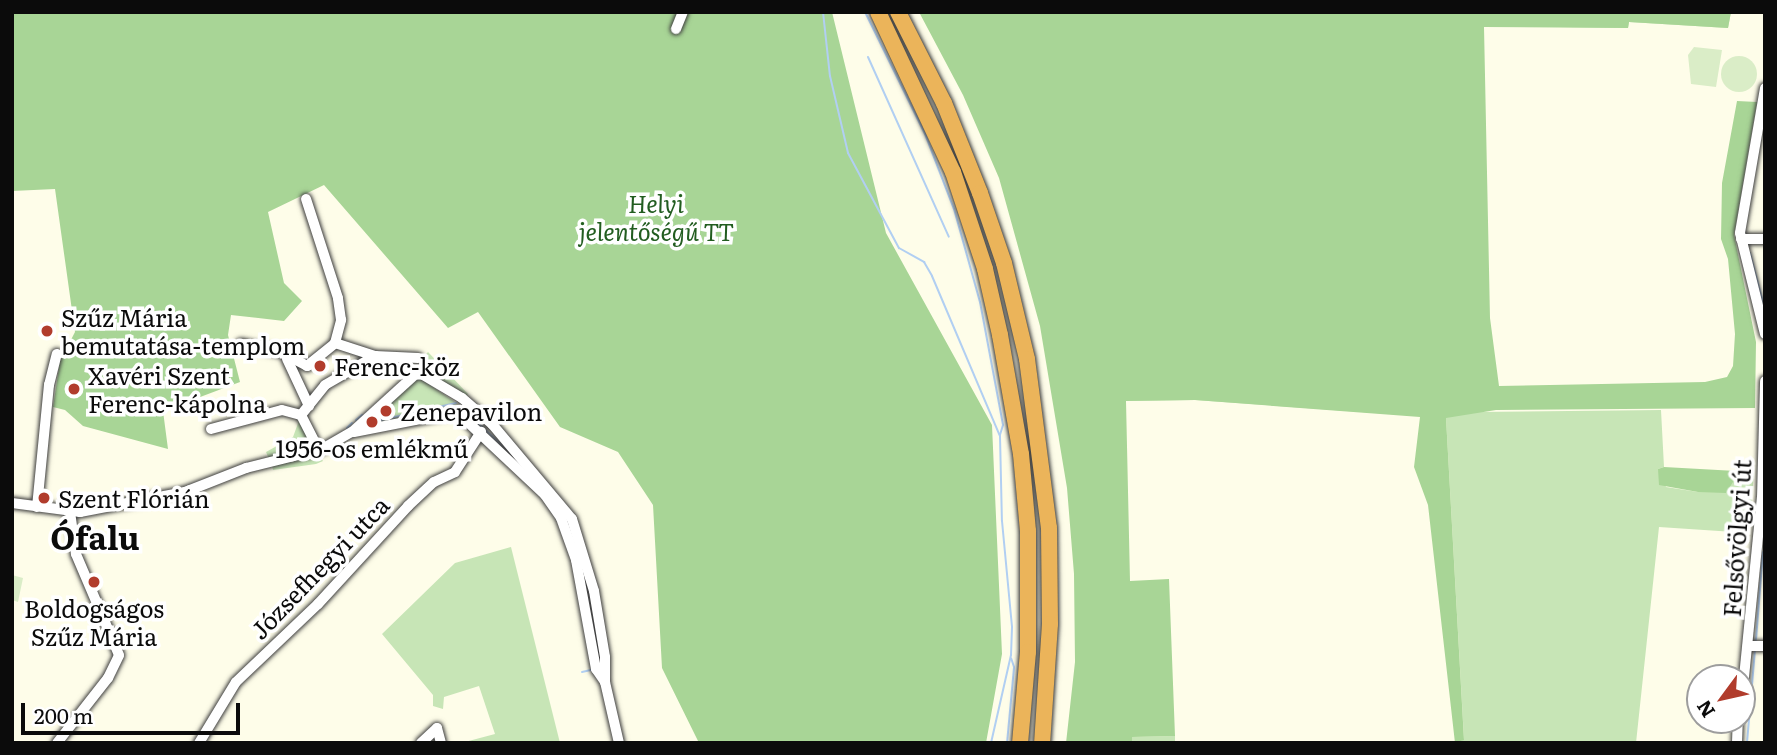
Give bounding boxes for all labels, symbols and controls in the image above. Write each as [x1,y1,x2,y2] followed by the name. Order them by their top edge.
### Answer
[579,189,733,245] park label: Helyi jelentőségű TT
[61,303,305,359] place label: Szűz Mária bemutatása-templom
[39,323,55,339] marker: Szűz Mária bemutatása-templom
[334,352,460,380] place label: Ferenc-köz
[312,358,328,374] marker: Ferenc-köz
[88,361,266,417] place label: Xavéri Szent Ferenc-kápolna
[66,381,82,397] marker: Xavéri Szent Ferenc-kápolna
[400,397,542,425] place label: Zenepavilon
[378,403,394,419] marker: Zenepavilon
[364,414,380,430] marker: 1956-os emlékmű
[275,434,469,462] place label: 1956-os emlékmű
[1716,458,1756,618] street label: Felsővölgyi út
[58,484,210,512] place label: Szent Flórián
[36,490,52,506] marker: Szent Flórián
[244,490,394,644] street label: Józsefhegyi utca
[50,517,140,555] district label: Ófalu
[86,574,102,590] marker: Boldogságos Szűz Mária
[24,594,164,650] place label: Boldogságos Szűz Mária
[1686,664,1756,734] north arrow
[24,688,243,732] scale bar
[1689,695,1721,724] text: N
[34,699,94,730] text: 200 m

